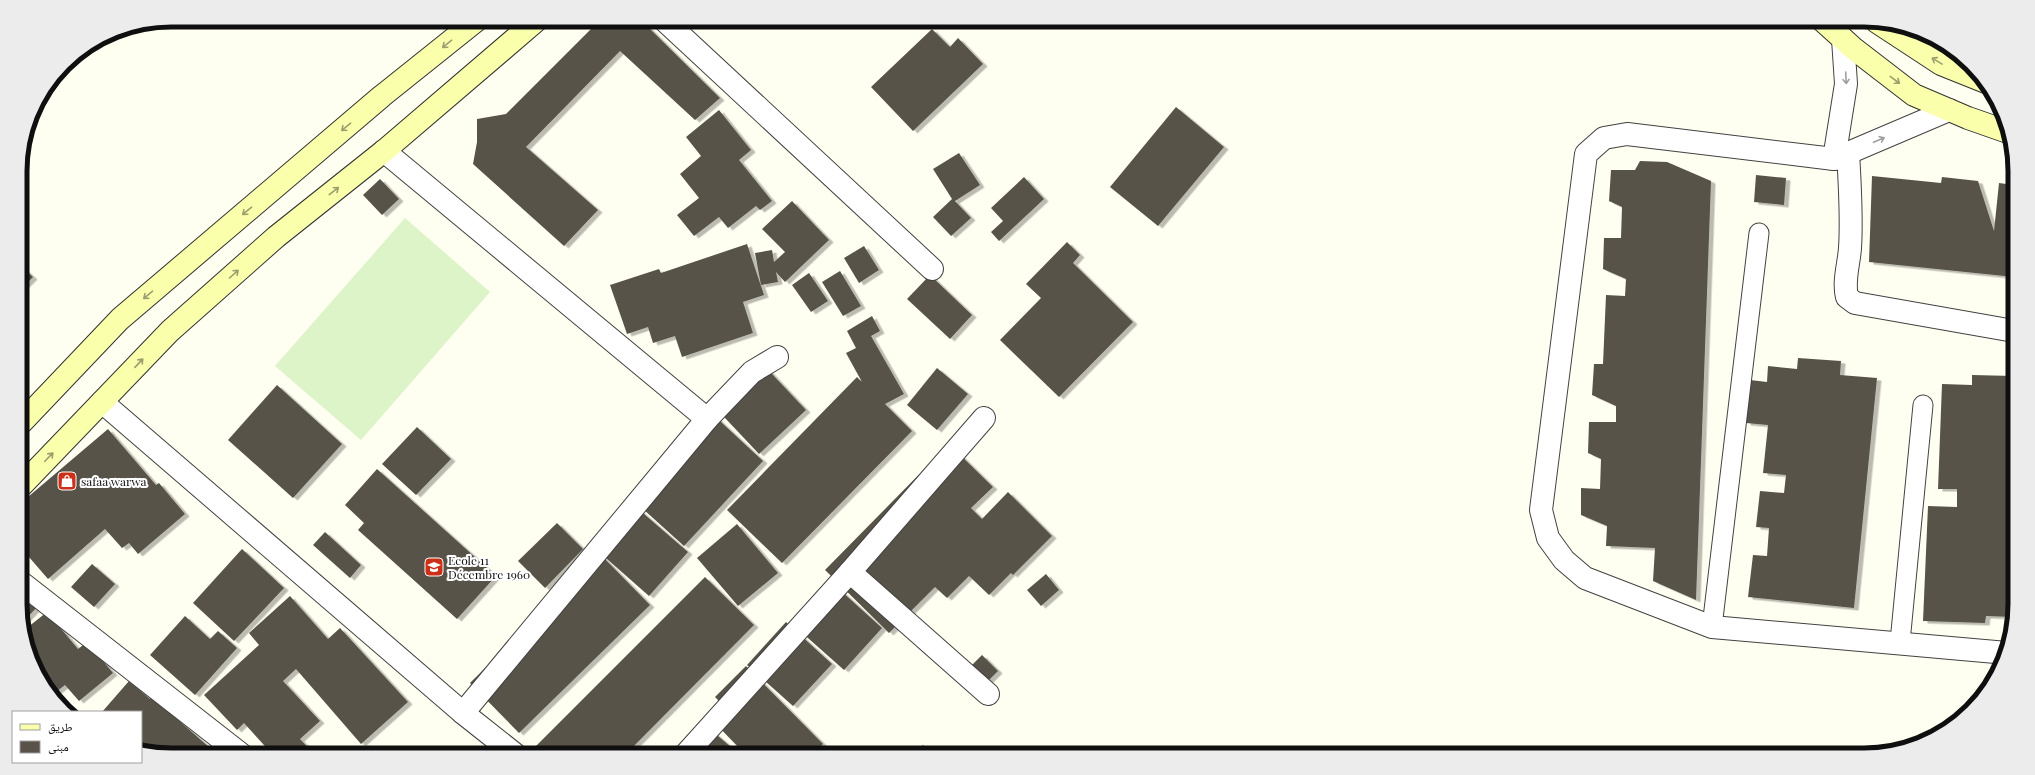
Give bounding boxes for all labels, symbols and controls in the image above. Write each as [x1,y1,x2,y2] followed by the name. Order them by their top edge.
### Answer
[442,40,452,49] one-way arrow
[1931,57,1943,65] one-way arrow
[1842,71,1849,84] one-way arrow
[1890,76,1901,85] one-way arrow
[341,122,352,131] one-way arrow
[1872,136,1884,143] one-way arrow
[328,187,339,195] one-way arrow
[242,206,253,215] one-way arrow
[228,270,238,279] one-way arrow
[143,290,154,299] one-way arrow
[134,358,144,368] one-way arrow
[44,452,54,462] one-way arrow
[56,470,78,492] shop icon: safaa warwa
[81,473,146,489] place label: safaa warwa
[448,552,530,582] place label: Ecole 11 Décembre 1960
[423,556,445,578] school or university icon: Ecole 11 Décembre 1960
[12,711,142,763] legend
[48,718,73,734] text: طريق
[48,738,69,754] text: مبنى

